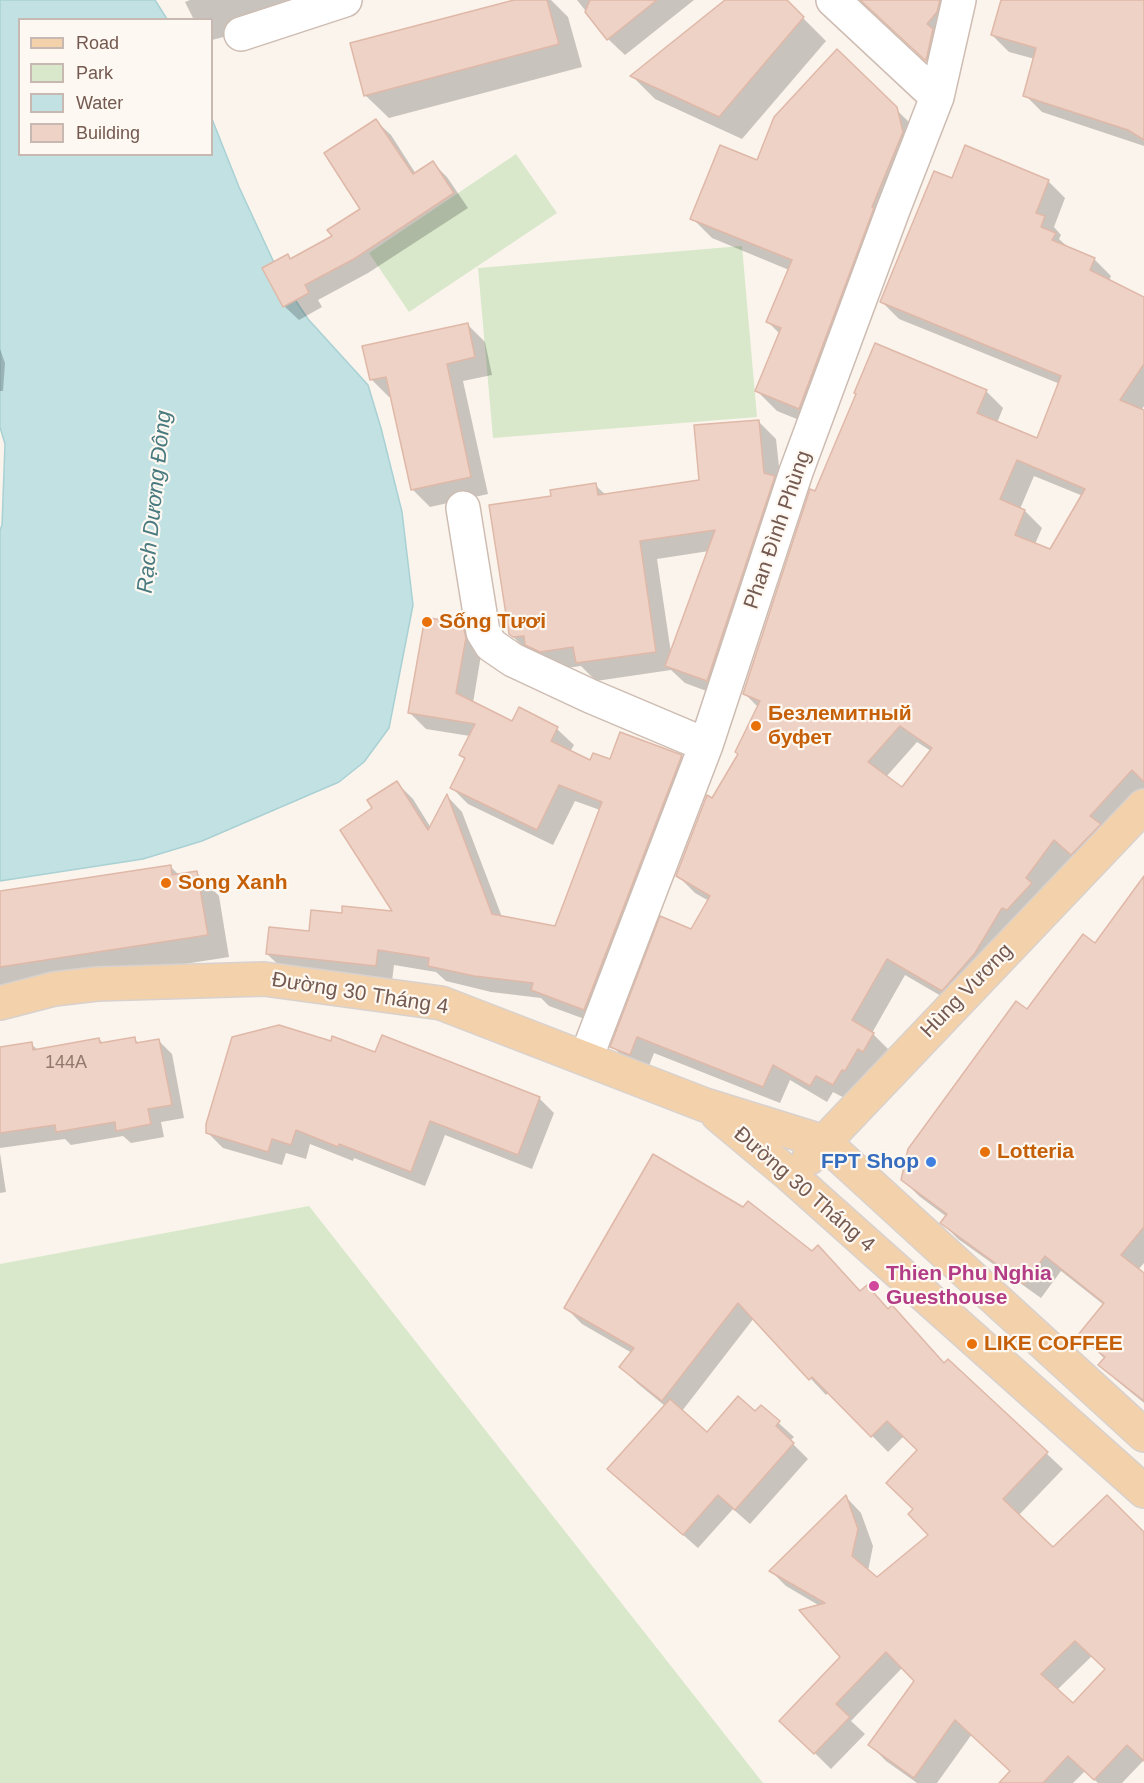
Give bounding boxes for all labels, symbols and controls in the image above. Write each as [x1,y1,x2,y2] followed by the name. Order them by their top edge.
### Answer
[18,18,213,156] legend
[76,33,119,53] text: Road
[76,63,113,83] text: Park
[76,93,123,113] text: Water
[76,123,140,143] text: Building
[132,409,178,595] water label: Rạch Dương Đông
[739,448,817,612] street label: Phan Đình Phùng
[439,609,546,635] place label: Sống Tươi
[420,615,434,629] marker: Sống Tươi
[768,701,912,751] place label: Безлемитный буфет
[749,719,763,733] marker: Безлемитный буфет
[178,870,288,896] place label: Song Xanh
[159,876,173,890] marker: Song Xanh
[916,939,1018,1043] street label: Hùng Vương
[270,968,450,1020] street label: Đường 30 Tháng 4
[45,1052,87,1074] house number: 144A
[728,1122,880,1258] street label: Đường 30 Tháng 4
[997,1139,1074,1165] place label: Lotteria
[978,1145,992,1159] marker: Lotteria
[821,1149,919,1175] place label: FPT Shop
[924,1155,938,1169] marker: FPT Shop
[886,1261,1052,1311] place label: Thien Phu Nghia Guesthouse
[867,1279,881,1293] marker: Thien Phu Nghia Guesthouse
[984,1331,1123,1357] place label: LIKE COFFEE
[965,1337,979,1351] marker: LIKE COFFEE

